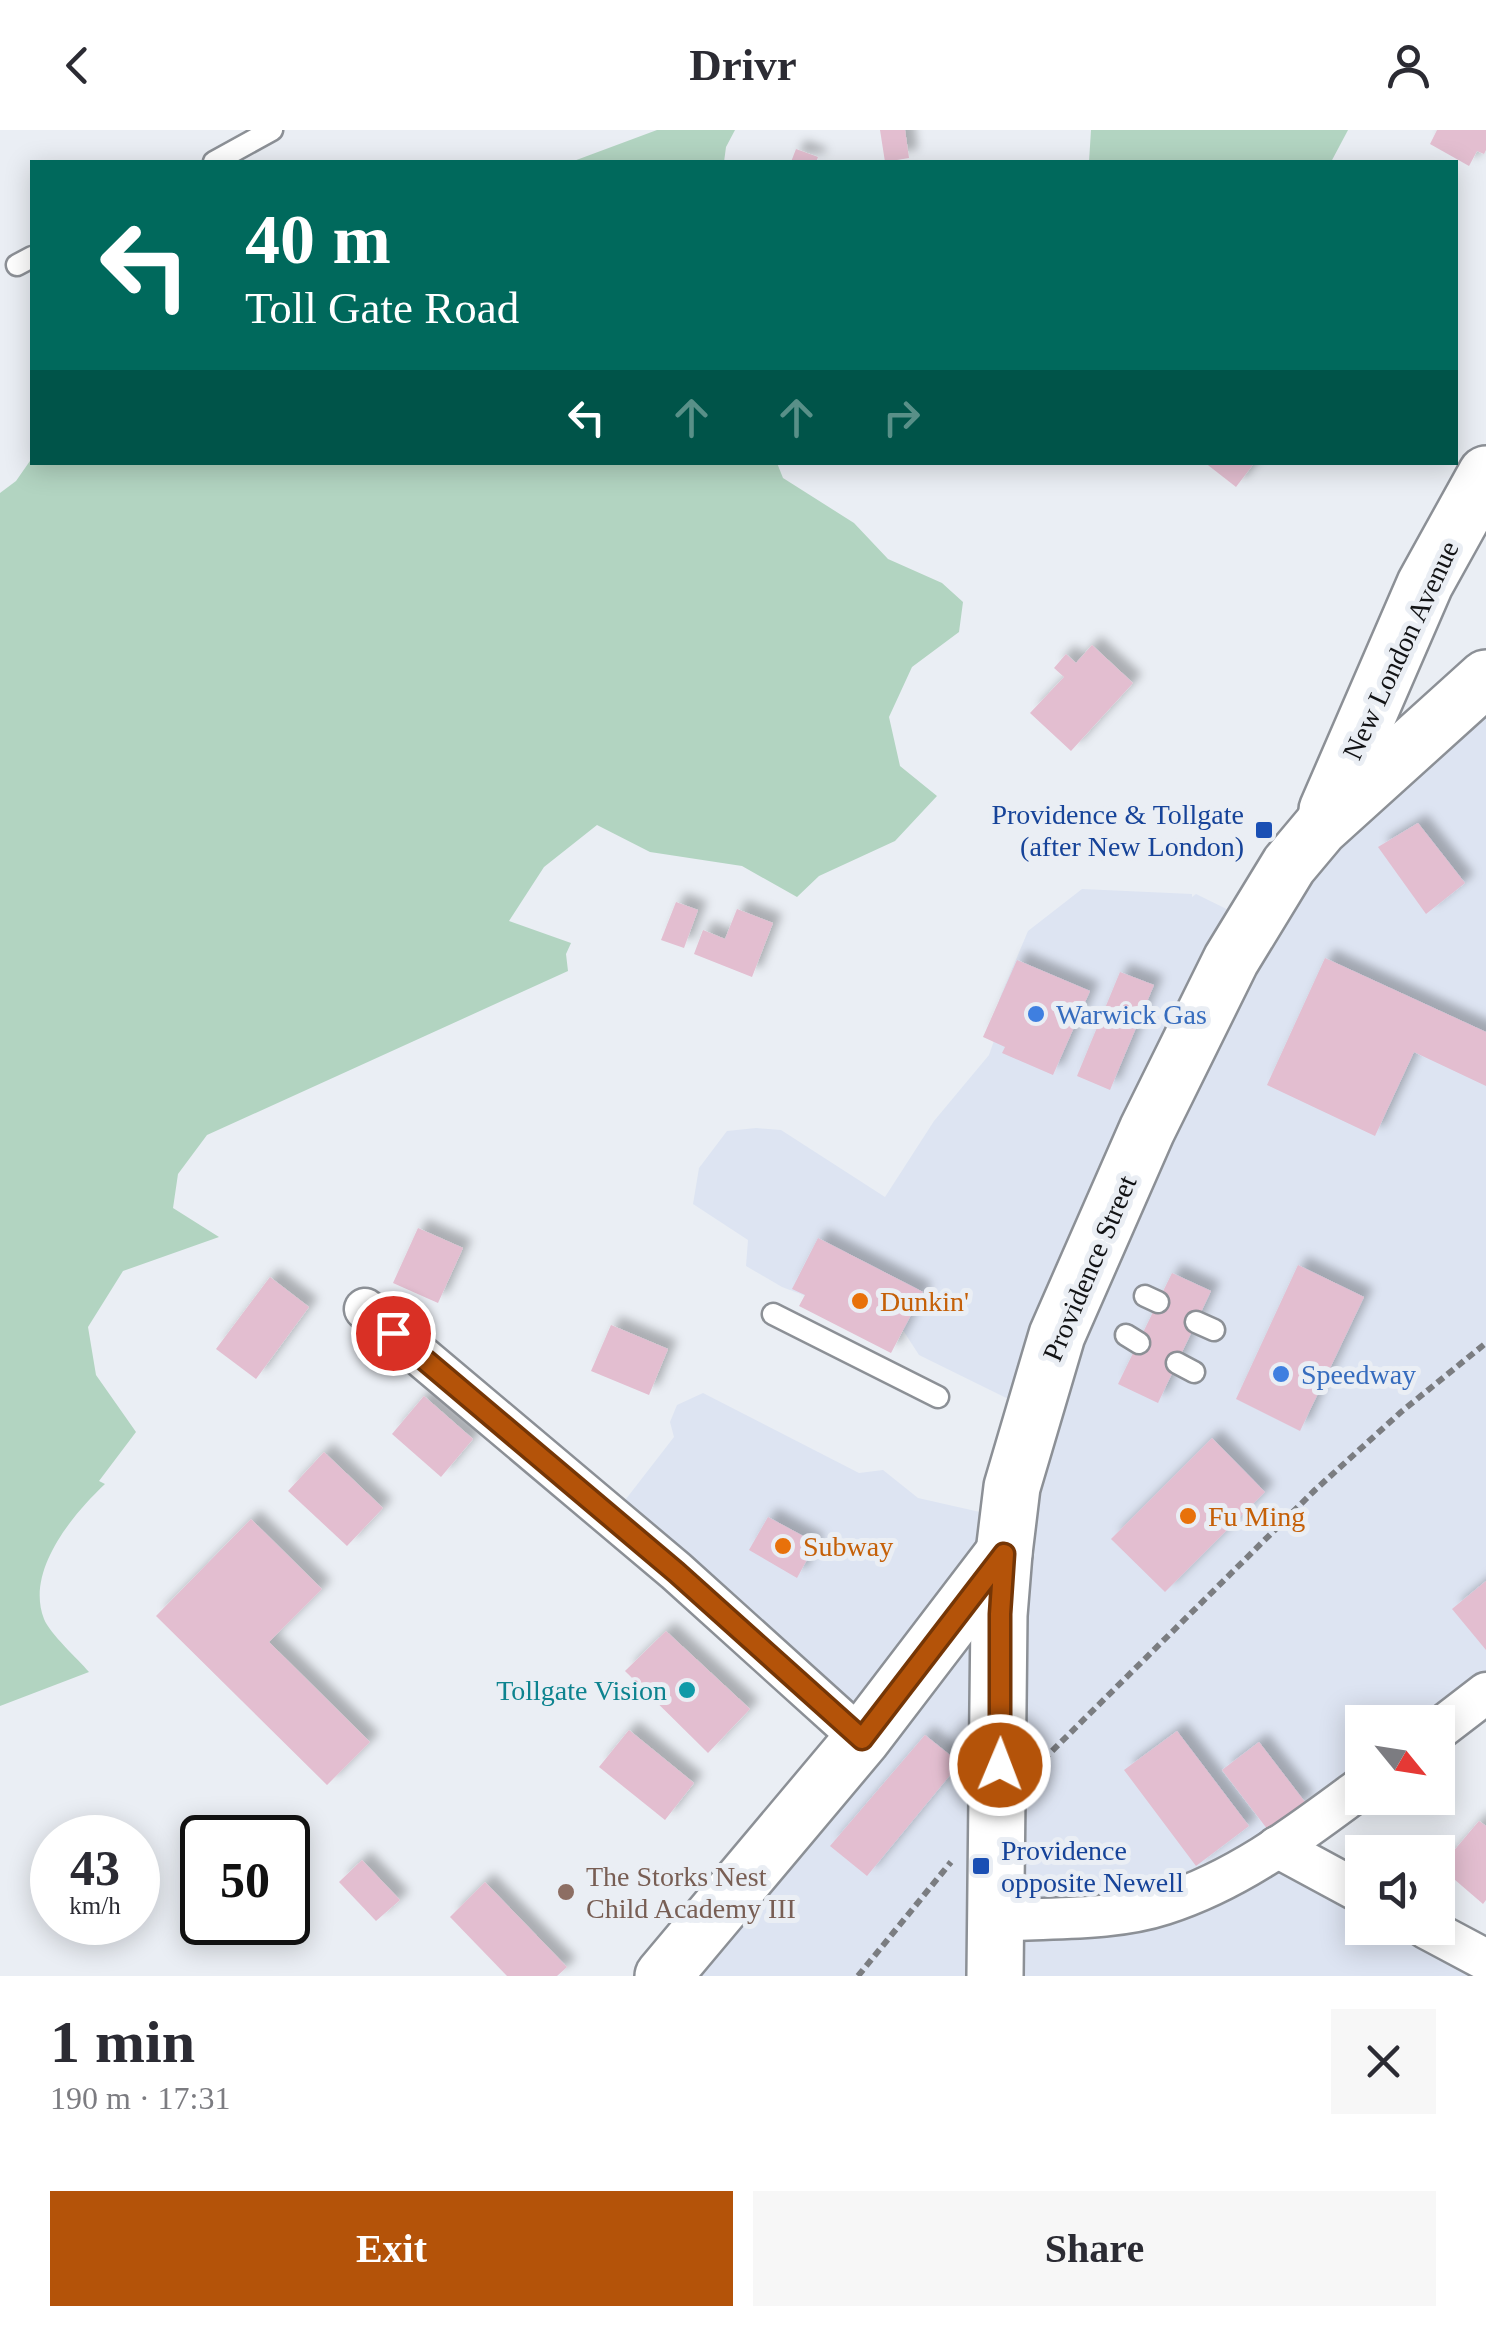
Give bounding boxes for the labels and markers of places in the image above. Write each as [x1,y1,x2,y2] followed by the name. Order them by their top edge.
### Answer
[991,799,1244,862] place label: Providence & Tollgate (after New London)
[1253,819,1275,841] marker: Providence & Tollgate (after New London)
[1056,999,1207,1030] place label: Warwick Gas
[1025,1003,1047,1025] marker: Warwick Gas
[880,1286,969,1317] place label: Dunkin'
[849,1290,871,1312] marker: Dunkin'
[351,1291,436,1376] pin
[1301,1359,1416,1390] place label: Speedway
[1270,1363,1292,1385] marker: Speedway
[1208,1501,1305,1532] place label: Fu Ming
[1177,1505,1199,1527] marker: Fu Ming
[803,1531,893,1562] place label: Subway
[772,1535,794,1557] marker: Subway
[496,1675,667,1706] place label: Tollgate Vision
[676,1679,698,1701] marker: Tollgate Vision
[1001,1835,1184,1898] place label: Providence opposite Newell
[970,1855,992,1877] marker: Providence opposite Newell
[586,1861,796,1924] place label: The Storks Nest Child Academy III
[555,1881,577,1903] marker: The Storks Nest Child Academy III

